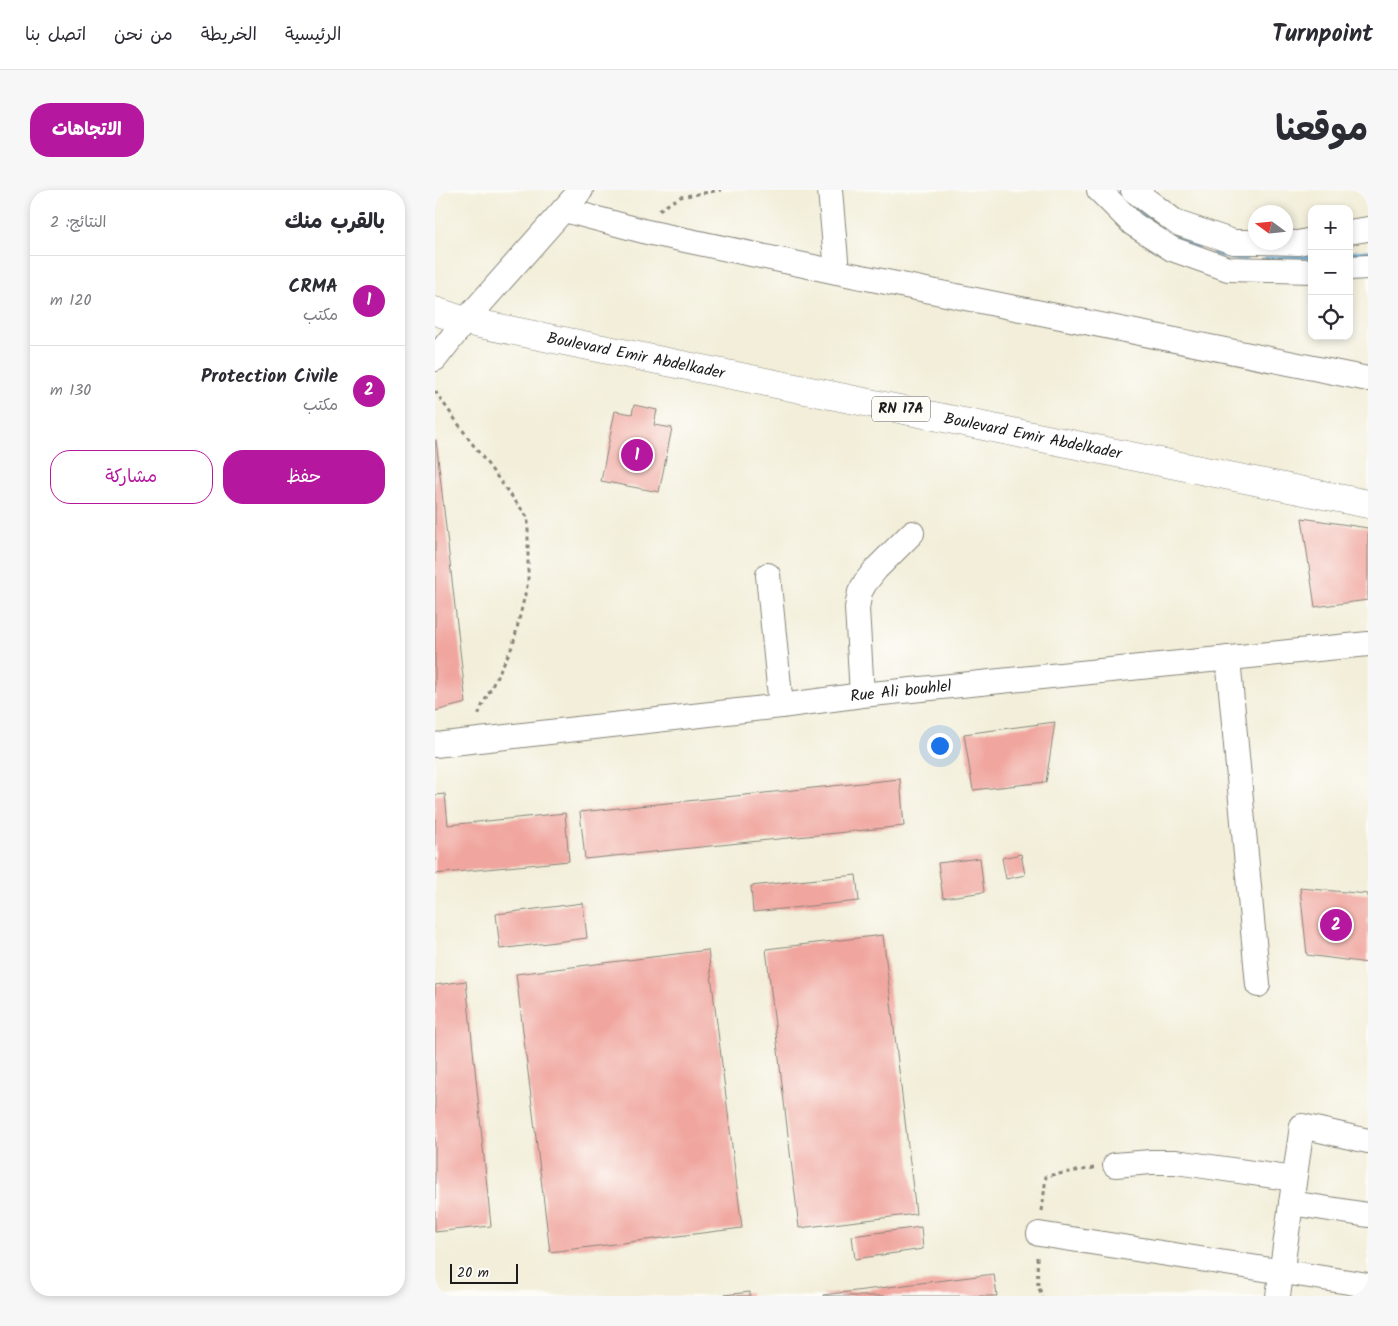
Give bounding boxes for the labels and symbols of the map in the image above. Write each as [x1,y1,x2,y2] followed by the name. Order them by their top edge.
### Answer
[1248,205,1293,250] north arrow
[545,325,729,386] street label: Boulevard Emir Abdelkader
[872,396,930,422] road number: RN 17A
[942,406,1126,467] street label: Boulevard Emir Abdelkader
[621,436,653,474] pin: 1
[849,674,953,709] street label: Rue Ali bouhlel
[927,733,953,759] your location
[1320,906,1352,944] pin: 2
[450,1261,517,1284] scale bar

